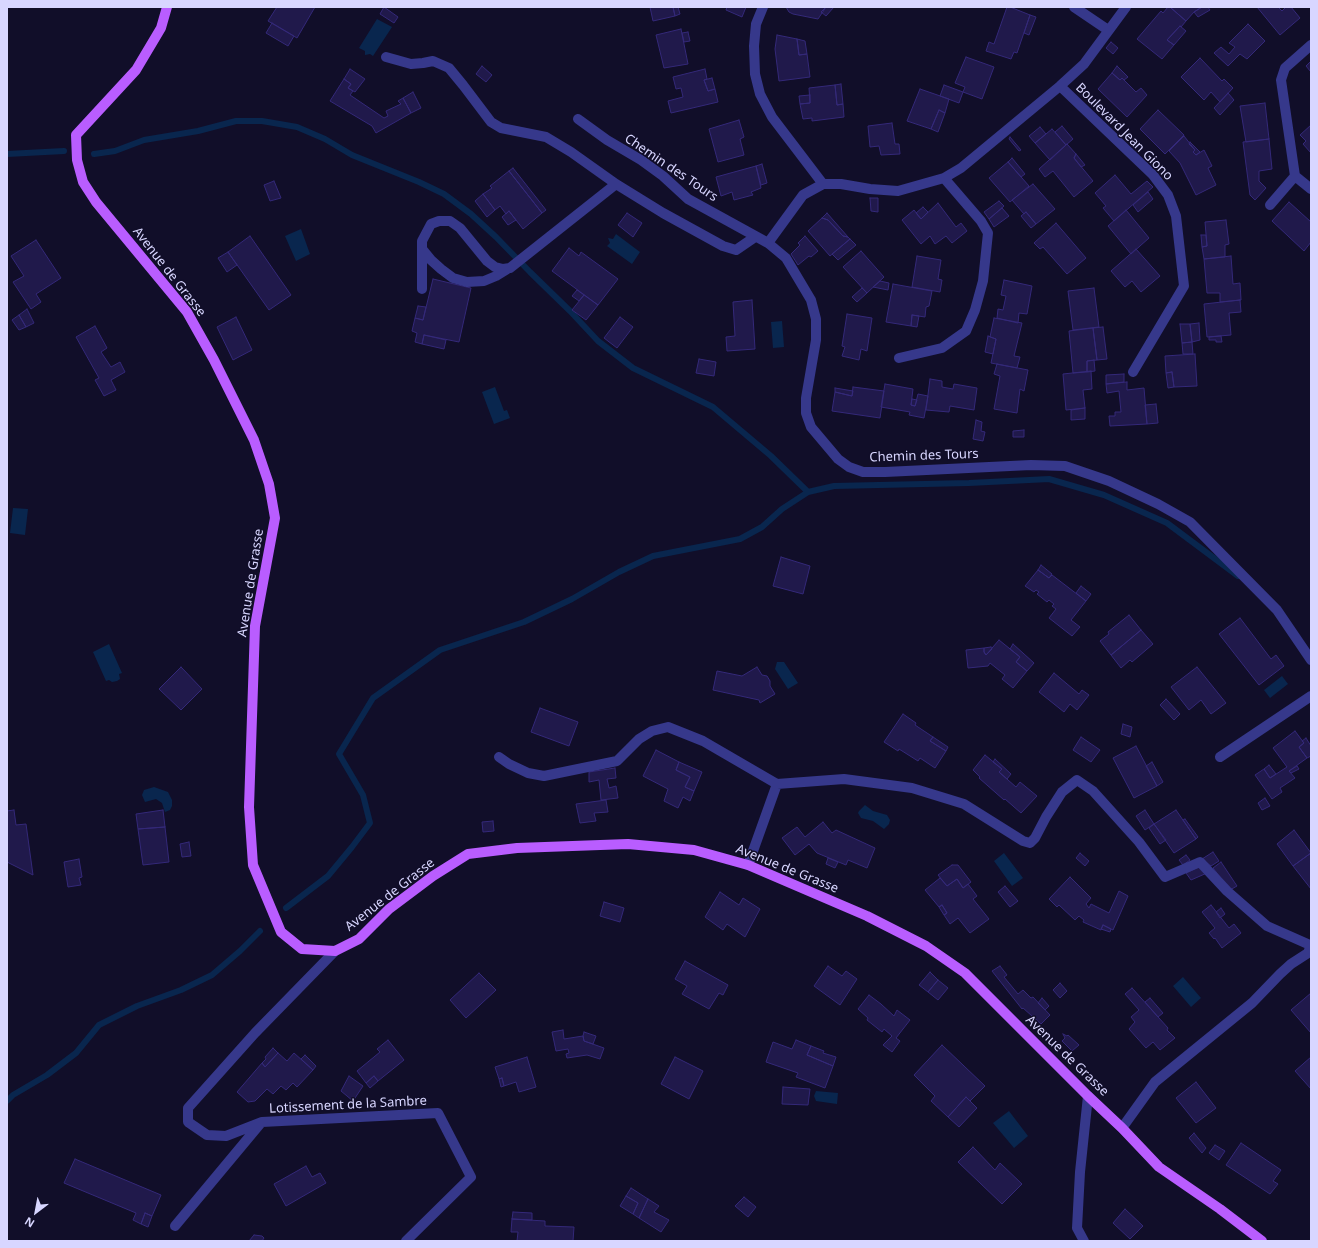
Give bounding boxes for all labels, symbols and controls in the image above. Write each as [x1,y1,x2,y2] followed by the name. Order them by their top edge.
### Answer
[1072,80,1176,184] street label: Boulevard Jean Giono
[621,131,721,205] street label: Chemin des Tours
[129,224,209,320] street label: Avenue de Grasse
[869,446,979,466] street label: Chemin des Tours
[235,528,267,638] street label: Avenue de Grasse
[733,841,841,897] street label: Avenue de Grasse
[342,855,438,935] street label: Avenue de Grasse
[1022,1012,1112,1100] street label: Avenue de Grasse
[269,1093,427,1117] street label: Lotissement de la Sambre
[16,1192,56,1232] north arrow
[22,1214,37,1231] text: N

